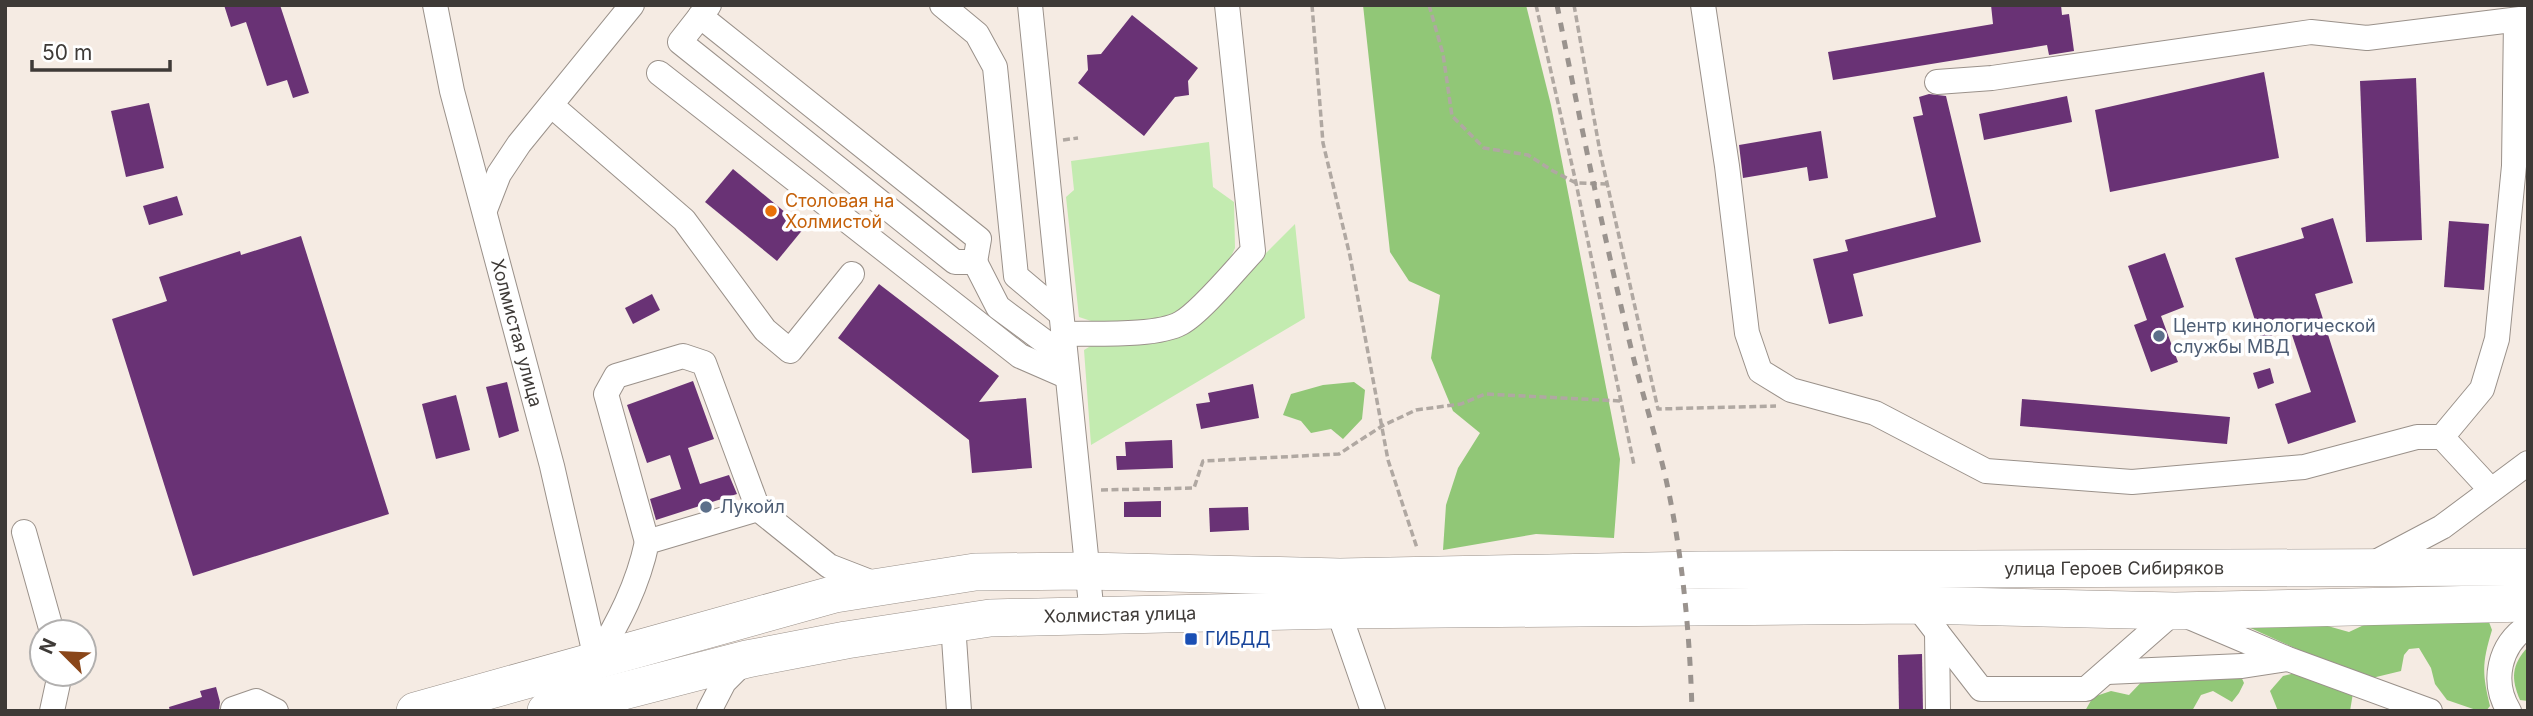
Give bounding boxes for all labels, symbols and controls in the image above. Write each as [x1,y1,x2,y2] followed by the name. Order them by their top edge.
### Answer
[32,28,170,72] scale bar
[42,40,92,65] text: 50 m
[785,190,894,232] place label: Столовая на Холмистой
[763,203,779,219] marker: Столовая на Холмистой
[487,256,547,409] street label: Холмистая улица
[2173,315,2376,357] place label: Центр кинологической службы МВД
[2151,328,2167,344] marker: Центр кинологической службы МВД
[720,496,785,517] place label: Лукойл
[698,499,714,515] marker: Лукойл
[2004,557,2224,579] street label: улица Героев Сибиряков
[1043,602,1196,627] street label: Холмистая улица
[28,618,98,688] north arrow
[1205,628,1271,649] place label: ГИБДД
[1183,631,1199,647] marker: ГИБДД
[34,635,61,658] text: N

